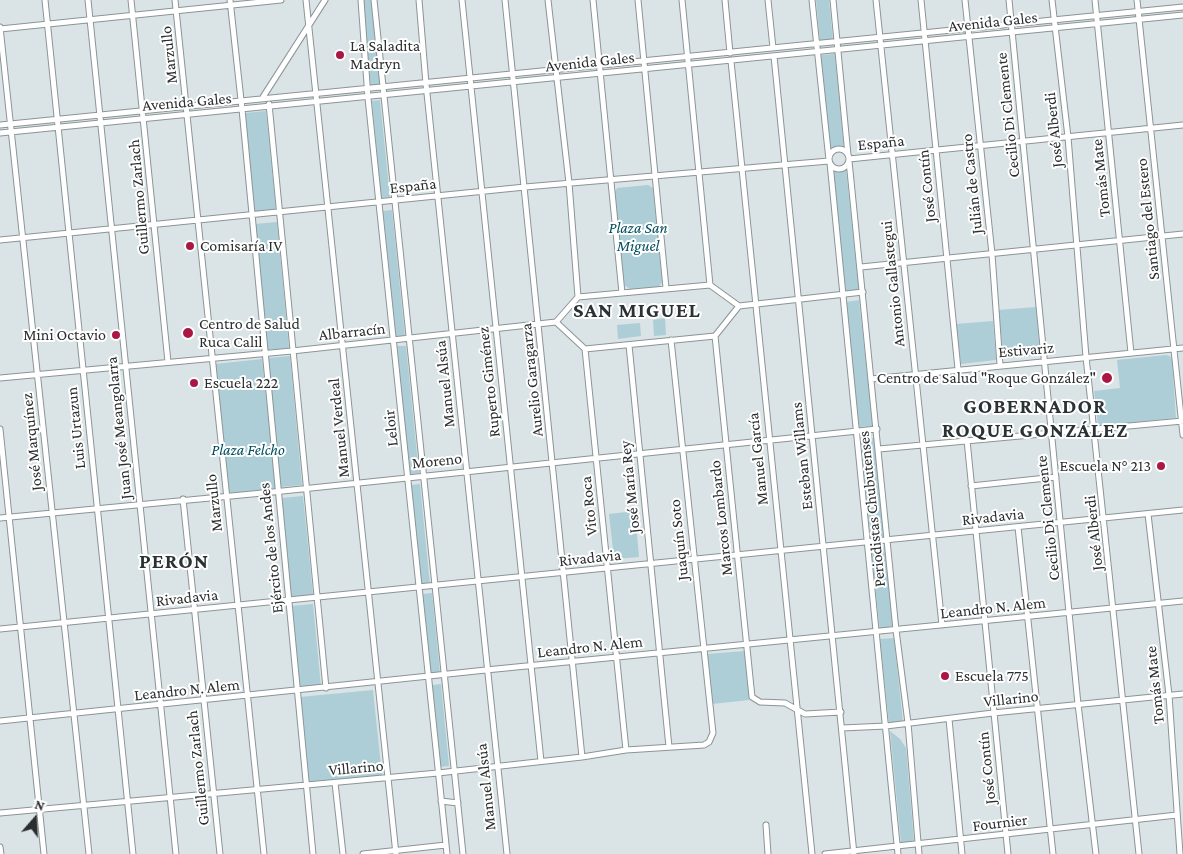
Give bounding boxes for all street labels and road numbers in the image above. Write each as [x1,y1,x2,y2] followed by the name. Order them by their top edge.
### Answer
[947,8,1039,36] street label: Avenida Gales
[156,25,182,85] street label: Marzullo
[544,48,636,76] street label: Avenida Gales
[992,51,1024,179] street label: Cecilio Di Clemente
[141,89,233,115] street label: Avenida Gales
[1041,91,1067,169] street label: José Alberdi
[857,131,905,155] street label: España
[957,133,987,235] street label: Julián de Castro
[124,138,154,256] street label: Guillermo Zarlach
[1087,138,1115,218] street label: Tomás Mate
[914,149,940,223] street label: José Contín
[1132,157,1164,281] street label: Santiago del Estero
[389,174,437,198] street label: España
[877,220,909,348] street label: Antonio Gallastegui
[318,319,386,345] street label: Albarracín
[516,322,548,438] street label: Aurelio Garagarza
[474,326,504,438] street label: Ruperto Giménez
[997,338,1055,362] street label: Estivariz
[431,340,459,428] street label: Manuel Alsúa
[102,356,136,500] street label: Juan José Meangolarra
[324,377,354,479] street label: Manuel Verdeal
[62,386,90,470] street label: Luis Urtazun
[17,392,47,492] street label: José Marquínez
[787,401,817,511] street label: Esteban Willams
[380,409,402,447] street label: Leloir
[744,412,772,506] street label: Manuel García
[854,430,890,588] street label: Periodistas Chubutenses
[616,440,644,534] street label: José María Rey
[411,449,463,473] street label: Moreno
[1032,454,1064,582] street label: Cecilio Di Clemente
[705,459,737,577] street label: Marcos Lombardo
[201,473,227,533] street label: Marzullo
[576,475,602,537] street label: Vito Roca
[255,482,287,614] street label: Ejército de los Andes
[1081,494,1107,572] street label: José Alberdi
[665,498,693,582] street label: Juaquín Soto
[961,504,1025,530] street label: Rivadavia
[558,545,622,571] street label: Rivadavia
[155,585,219,611] street label: Rivadavia
[939,593,1047,623] street label: Leandro N. Alem
[536,632,644,662] street label: Leandro N. Alem
[1141,645,1169,725] street label: Tomás Mate
[133,675,241,705] street label: Leandro N. Alem
[983,687,1039,711] street label: Villarino
[182,709,214,827] street label: Guillermo Zarlach
[974,731,1000,805] street label: José Contín
[472,743,500,831] street label: Manuel Alsúa
[328,756,384,780] street label: Villarino
[971,810,1029,836] street label: Fournier

